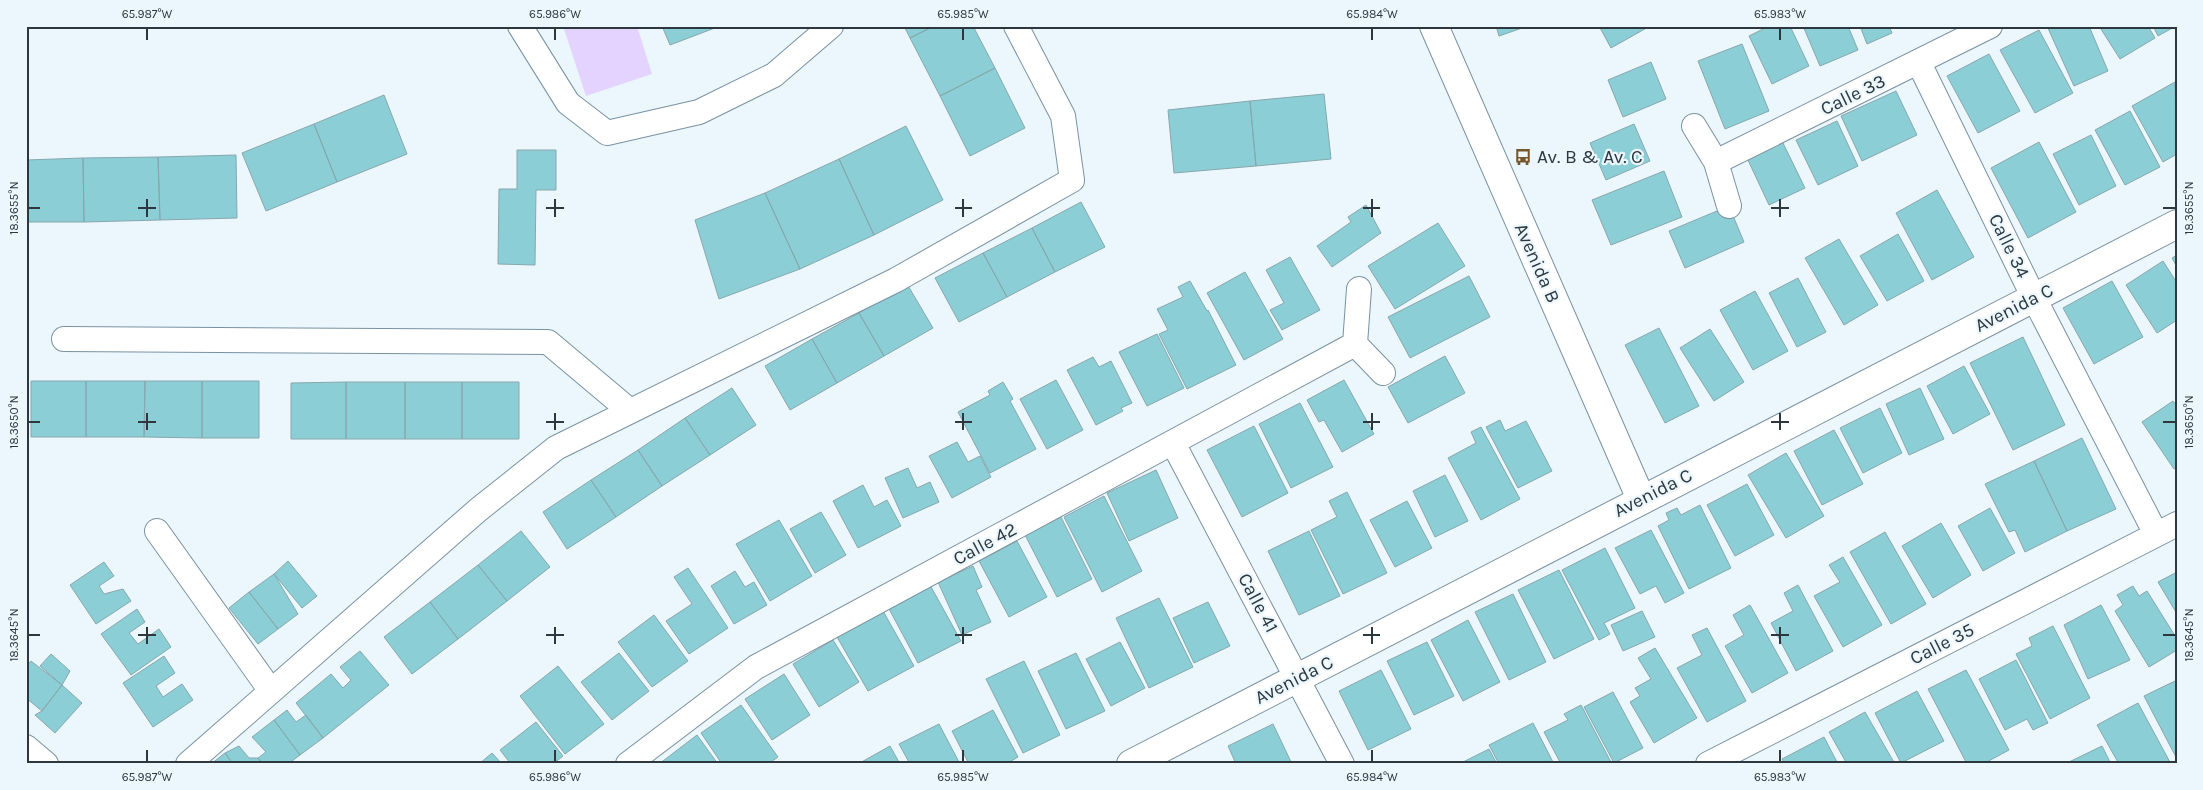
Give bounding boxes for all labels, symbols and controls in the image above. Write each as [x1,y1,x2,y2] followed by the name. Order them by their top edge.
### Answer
[122,7,173,21] text: 65.987°W
[529,7,581,21] text: 65.986°W
[937,7,989,21] text: 65.985°W
[1346,7,1398,21] text: 65.984°W
[1754,7,1806,21] text: 65.983°W
[1817,70,1889,120] street label: Calle 33
[1537,146,1643,168] place label: Av. B & Av. C
[1513,147,1533,167] bus stop icon: Av. B & Av. C
[7,181,21,235] text: 18.3655°N
[2182,181,2196,235] text: 18.3655°N
[1984,210,2034,282] street label: Calle 34
[1510,220,1564,306] street label: Avenida B
[1971,279,2057,337] street label: Avenida C
[7,395,21,449] text: 18.3650°N
[2182,395,2196,449] text: 18.3650°N
[1610,464,1696,522] street label: Avenida C
[950,518,1020,570] street label: Calle 42
[1233,570,1283,636] street label: Calle 41
[7,608,21,662] text: 18.3645°N
[2182,608,2196,662] text: 18.3645°N
[1906,619,1978,669] street label: Calle 35
[1251,651,1337,709] street label: Avenida C
[122,770,173,784] text: 65.987°W
[529,770,581,784] text: 65.986°W
[937,770,989,784] text: 65.985°W
[1346,770,1398,784] text: 65.984°W
[1754,770,1806,784] text: 65.983°W

